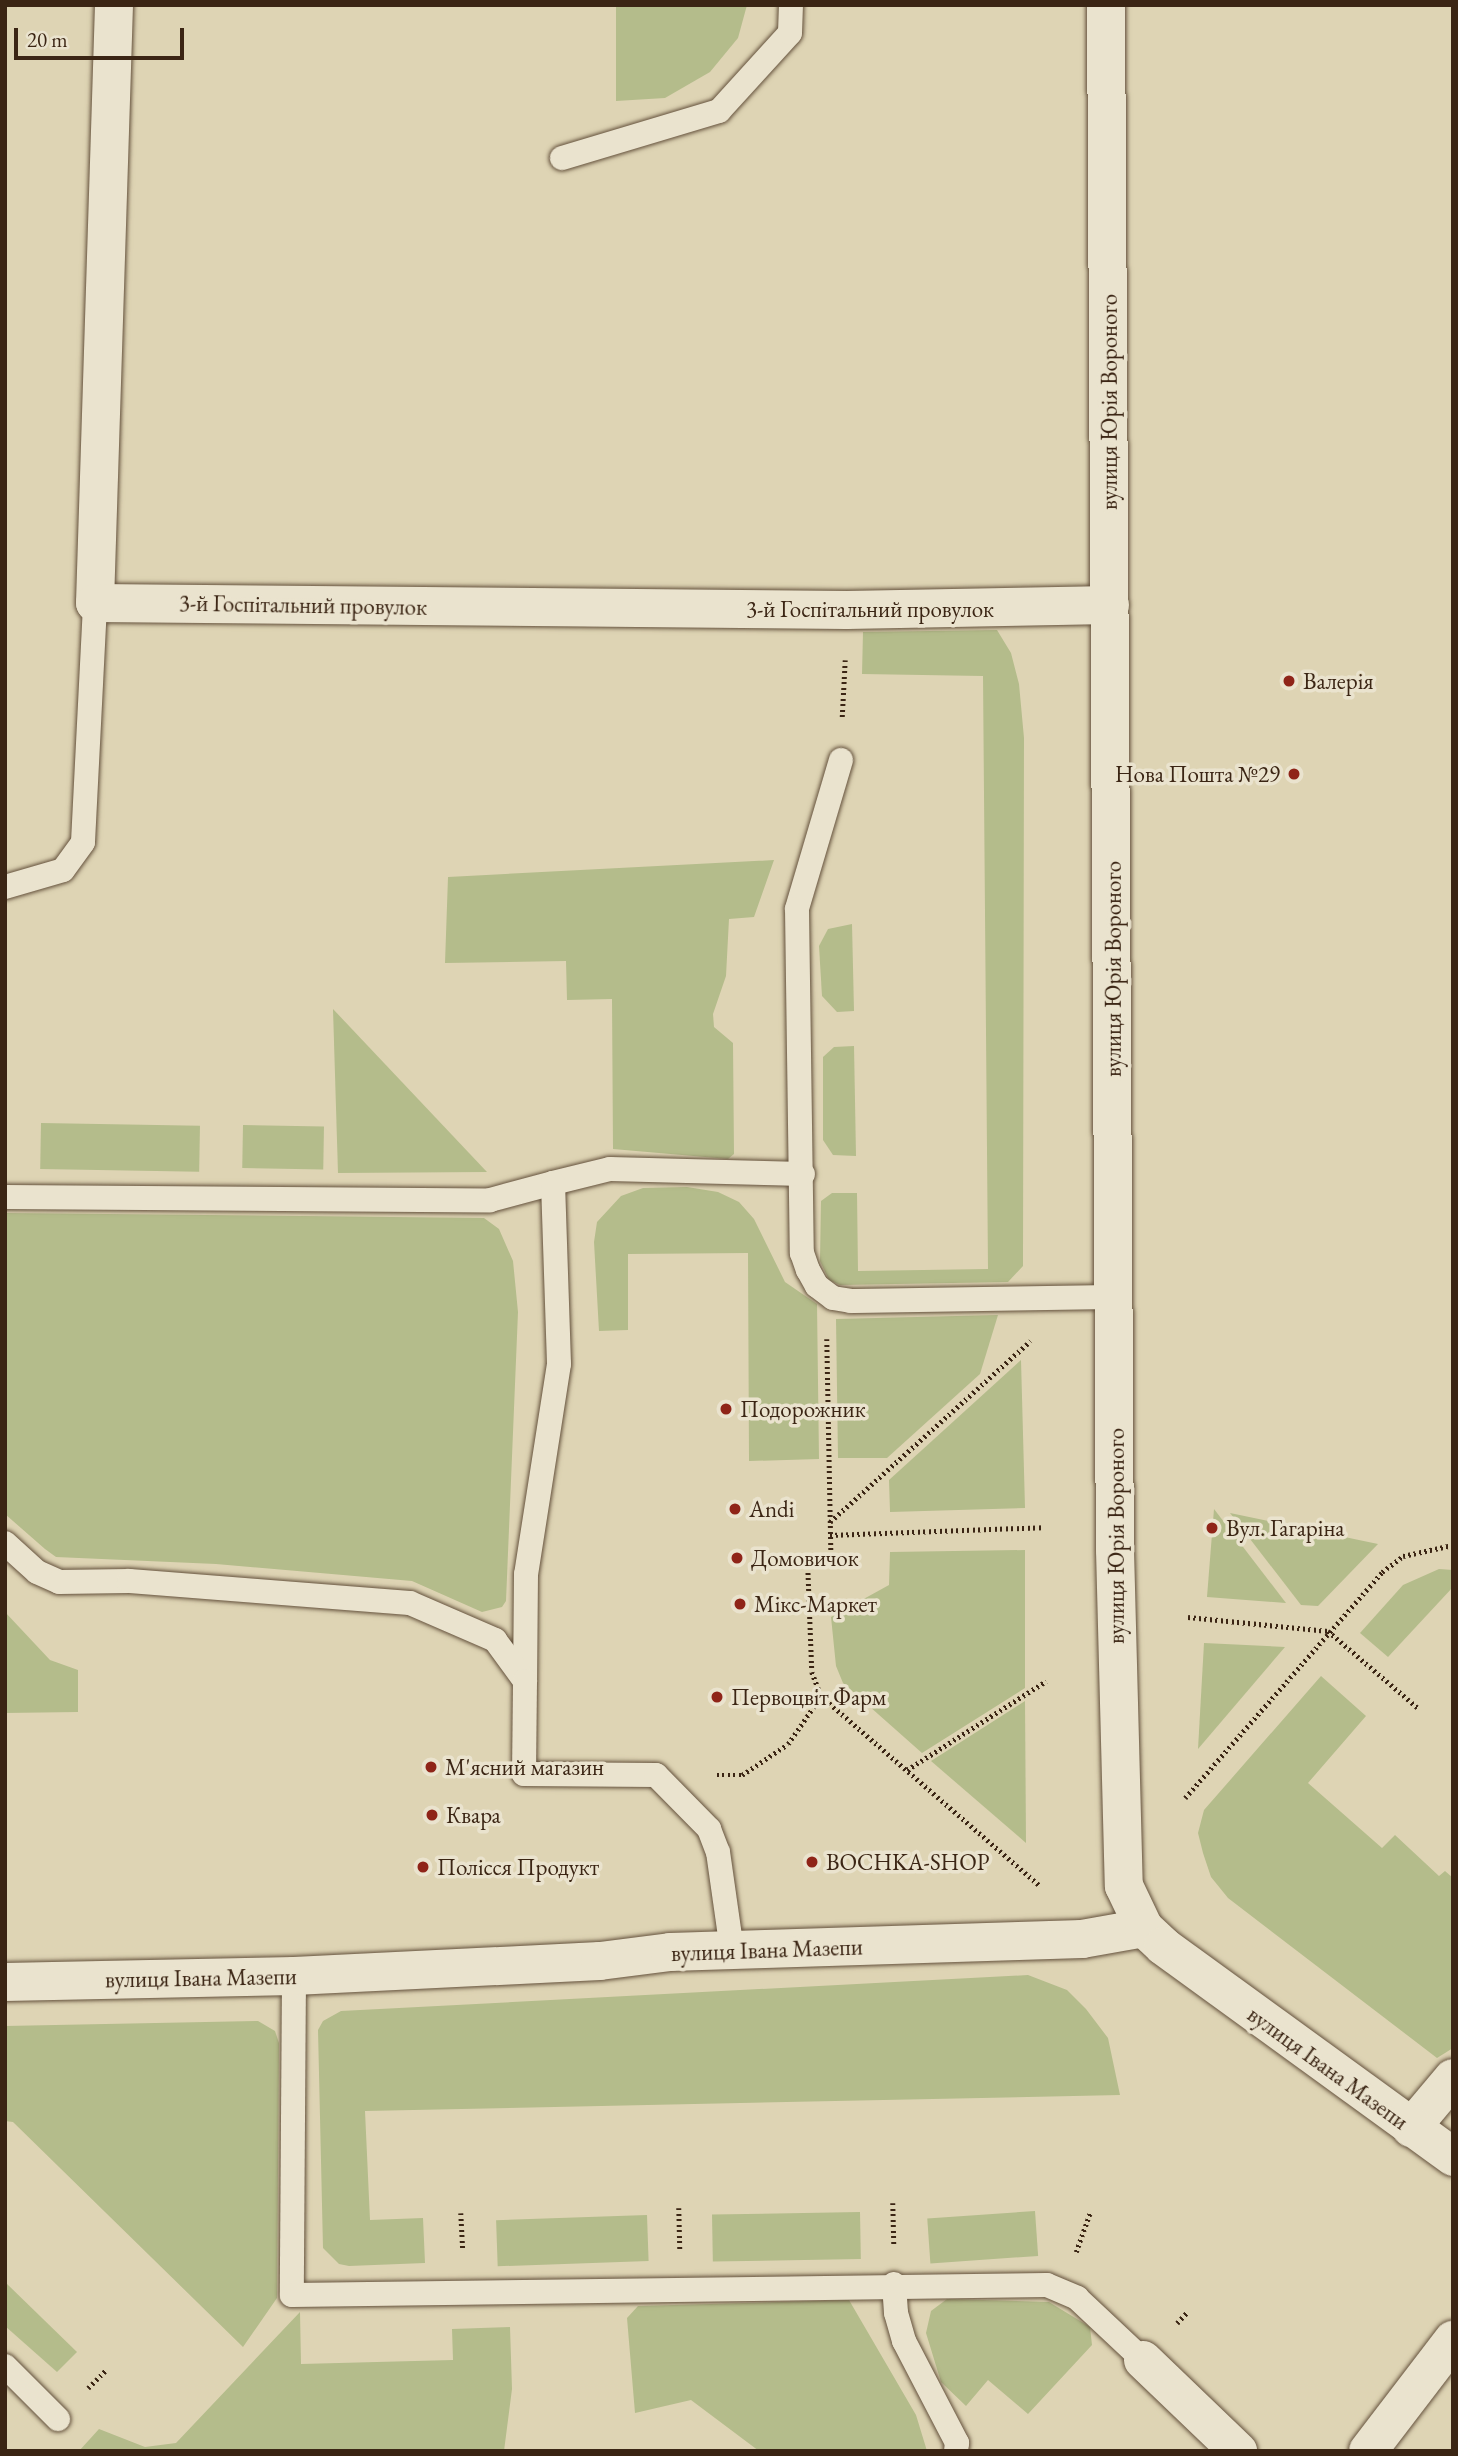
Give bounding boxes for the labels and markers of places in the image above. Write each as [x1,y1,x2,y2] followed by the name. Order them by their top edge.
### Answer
[1303,667,1374,695] place label: Валерія
[1281,673,1297,689] marker: Валерія
[1115,760,1280,788] place label: Нова Пошта №29
[1286,766,1302,782] marker: Нова Пошта №29
[740,1395,866,1423] place label: Подорожник
[718,1401,734,1417] marker: Подорожник
[749,1495,794,1523] place label: Andi
[727,1501,743,1517] marker: Andi
[1226,1514,1345,1542] place label: Вул. Гагаріна
[1204,1520,1220,1536] marker: Вул. Гагаріна
[751,1544,859,1572] place label: Домовичок
[729,1550,745,1566] marker: Домовичок
[754,1590,877,1618] place label: Мікс-Маркет
[732,1596,748,1612] marker: Мікс-Маркет
[731,1683,886,1711] place label: Первоцвіт Фарм
[709,1689,725,1705] marker: Первоцвіт Фарм
[445,1753,604,1781] place label: М'ясний магазин
[423,1759,439,1775] marker: М'ясний магазин
[446,1801,501,1829] place label: Квара
[424,1807,440,1823] marker: Квара
[826,1848,989,1876] place label: BOCHKA-SHOP
[437,1853,599,1881] place label: Полісся Продукт
[804,1854,820,1870] marker: BOCHKA-SHOP
[415,1859,431,1875] marker: Полісся Продукт

